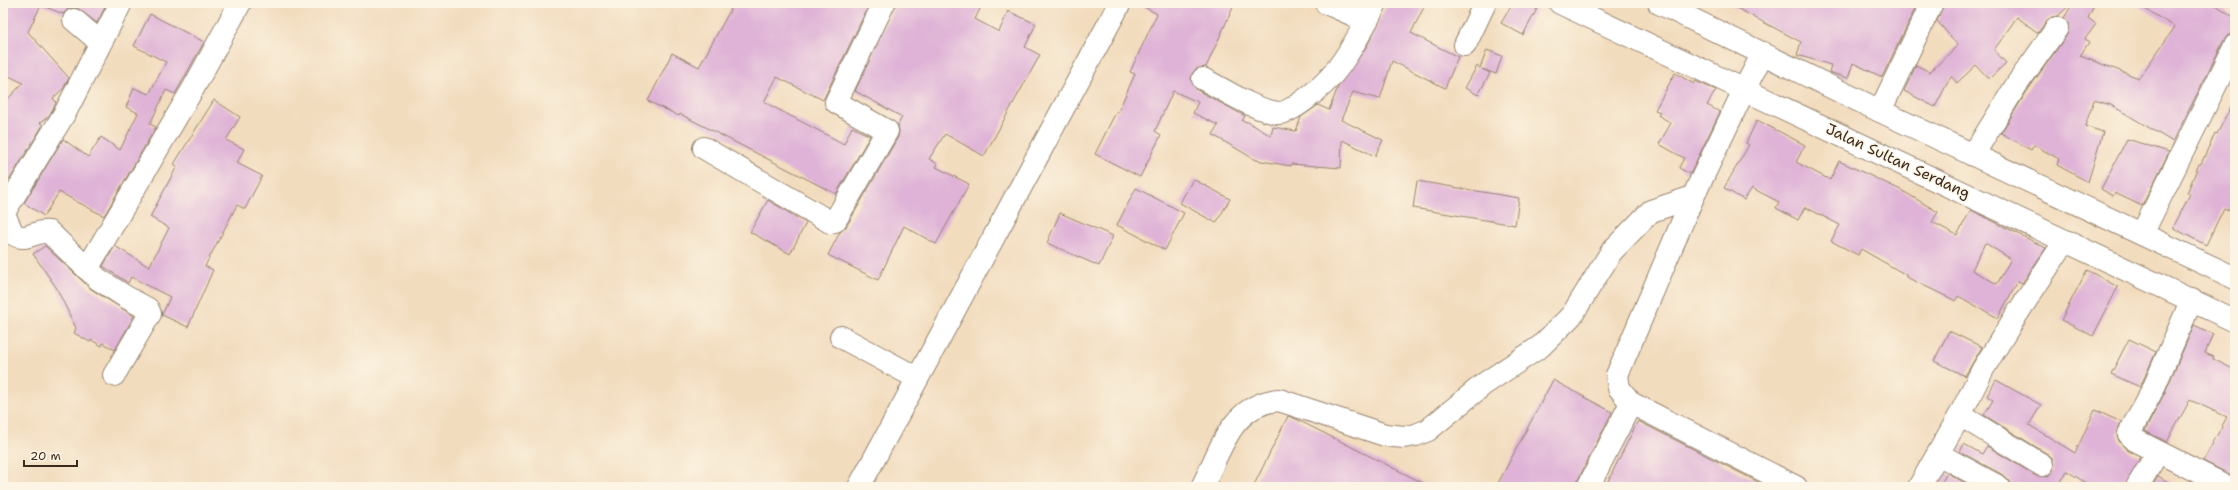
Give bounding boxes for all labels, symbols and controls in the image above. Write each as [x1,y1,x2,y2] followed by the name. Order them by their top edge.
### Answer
[1823,119,1973,203] street label: Jalan Sultan Serdang
[24,442,77,468] scale bar
[30,448,61,464] text: 20 m

